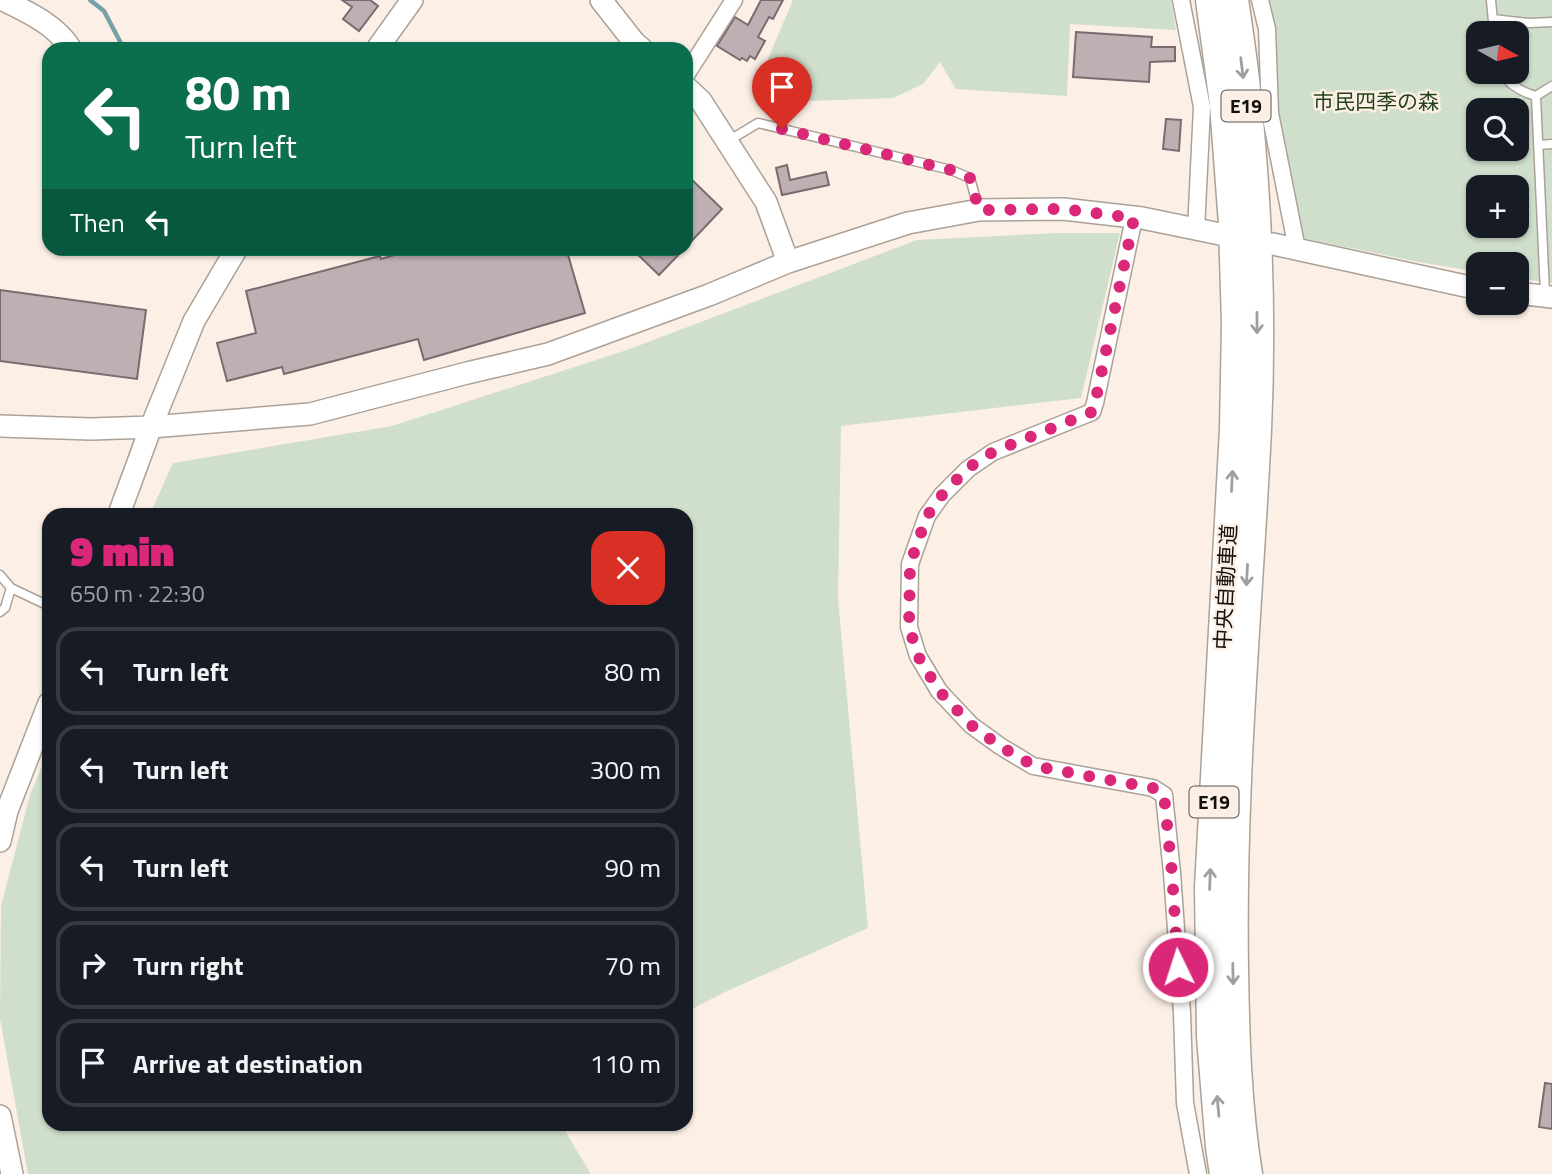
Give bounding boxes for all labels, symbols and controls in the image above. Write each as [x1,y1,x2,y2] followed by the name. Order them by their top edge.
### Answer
[1466,21,1530,84] north arrow
[1466,21,1529,315] map controls
[185,54,292,129] text: 80 m
[1236,56,1249,79] one-way arrow
[752,57,812,129] pin
[763,68,801,106] icon: arrive
[70,70,161,161] icon: left
[1313,85,1439,117] park label: 市民四季の森
[1222,90,1270,122] road number: E19
[1466,98,1529,161] button: search
[185,122,297,170] text: Turn left
[1466,175,1529,238] button: +
[70,203,125,242] text: Then
[139,203,177,241] icon: left
[1466,252,1529,315] button: −
[1250,312,1264,335] one-way arrow
[1226,470,1239,492] one-way arrow
[70,518,174,582] text: 9 min
[1206,523,1244,651] street label: 中央自動車道
[591,531,665,605] button: close
[1241,564,1254,587] one-way arrow
[70,576,205,611] text: 650 m · 22:30
[74,652,112,690] icon: left
[133,652,228,691] text: Turn left
[604,652,661,691] text: 80 m
[74,750,112,788] icon: left
[133,750,228,789] text: Turn left
[590,750,661,789] text: 300 m
[1190,786,1238,818] road number: E19
[74,848,112,886] icon: left
[133,848,228,887] text: Turn left
[604,848,661,887] text: 90 m
[1204,868,1217,891] one-way arrow
[1141,930,1215,1004] position arrow
[74,946,112,984] icon: right
[133,946,244,985] text: Turn right
[604,946,661,985] text: 70 m
[1227,962,1240,985] one-way arrow
[74,1044,112,1082] icon: arrive
[133,1044,363,1083] text: Arrive at destination
[590,1044,661,1083] text: 110 m
[1211,1095,1224,1118] one-way arrow

